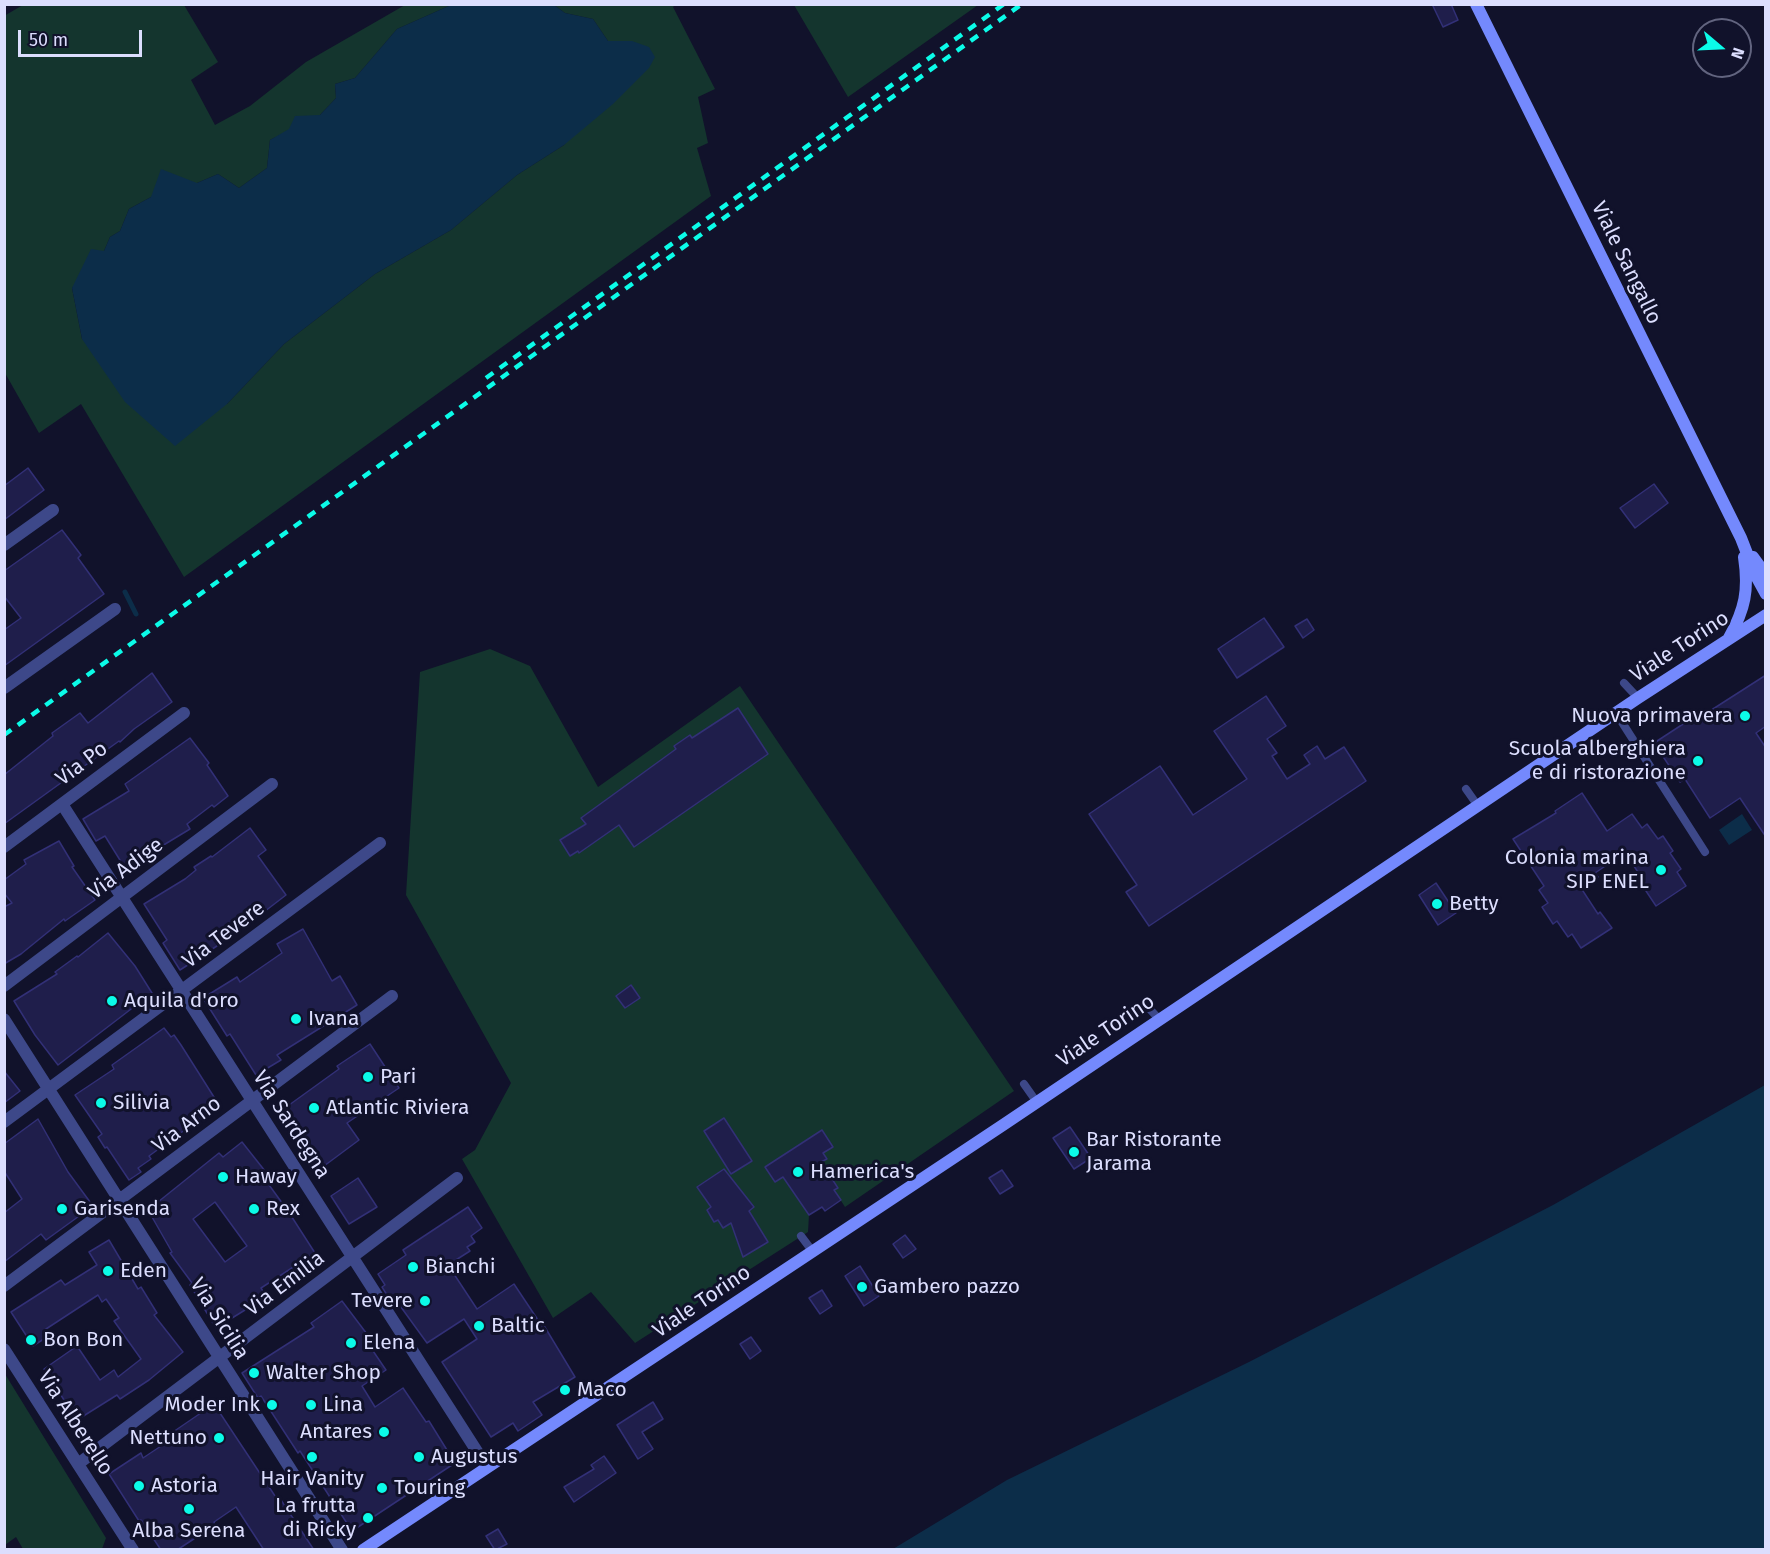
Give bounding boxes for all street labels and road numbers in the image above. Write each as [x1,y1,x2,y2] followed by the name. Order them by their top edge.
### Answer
[1585,198,1667,328] street label: Viale Sangallo
[1626,606,1734,688] street label: Viale Torino
[51,736,113,792] street label: Via Po
[84,833,168,905] street label: Via Adige
[178,896,270,974] street label: Via Tevere
[1052,989,1160,1073] street label: Viale Torino
[247,1066,335,1184] street label: Via Sardegna
[148,1091,226,1159] street label: Via Arno
[240,1246,330,1322] street label: Via Emilia
[648,1260,756,1344] street label: Viale Torino
[184,1274,254,1364] street label: Via Sicilia
[32,1366,118,1480] street label: Via Alberello

